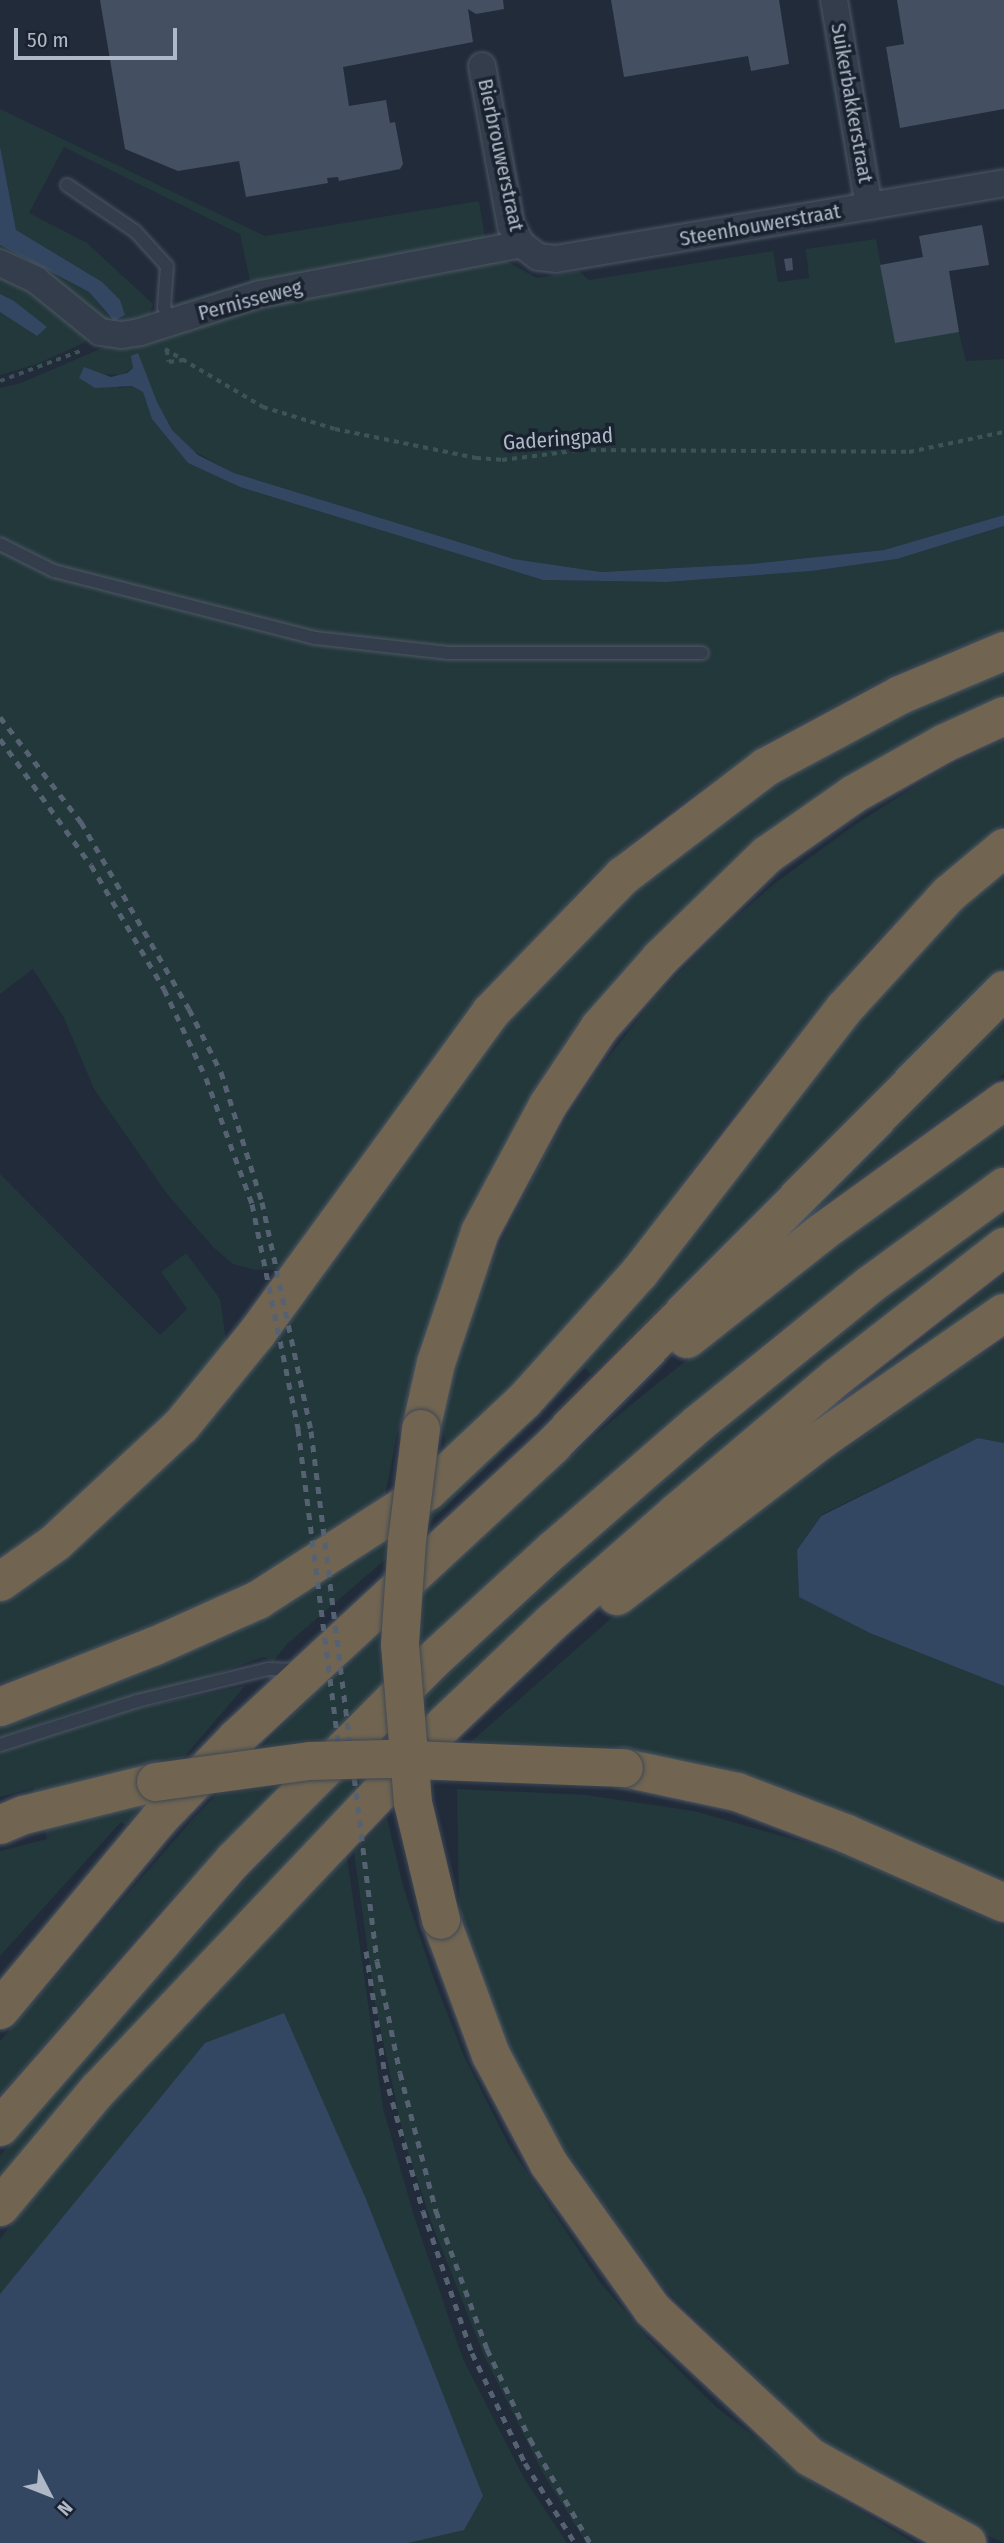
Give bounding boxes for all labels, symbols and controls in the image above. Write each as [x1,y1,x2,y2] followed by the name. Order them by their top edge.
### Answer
[18,14,180,58] scale bar
[826,21,878,185] street label: Suikerbakkerstraat
[27,27,69,53] text: 50 m
[473,76,529,234] street label: Bierbrouwerstraat
[678,198,842,252] street label: Steenhouwerstraat
[195,274,305,326] street label: Pernisseweg
[502,423,614,455] street label: Gaderingpad
[14,2459,84,2529] north arrow
[53,2496,77,2520] text: N

